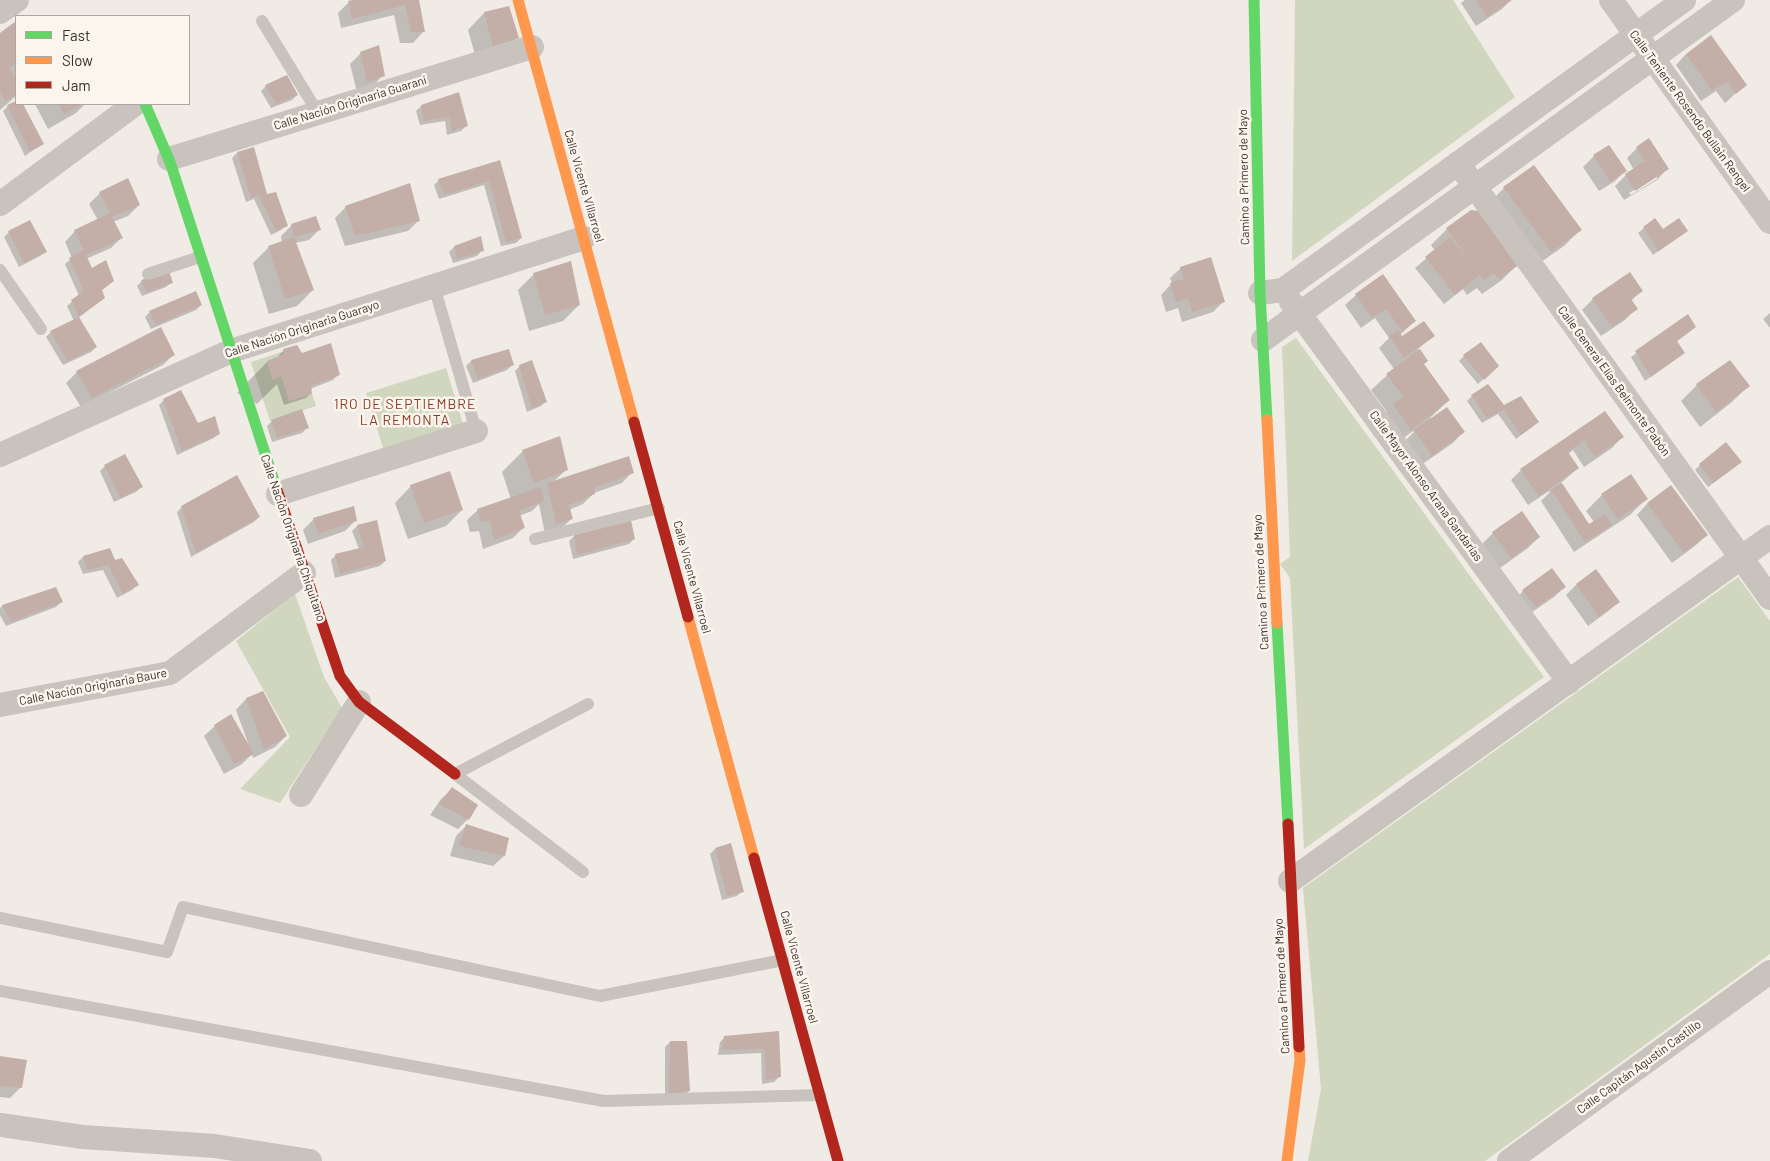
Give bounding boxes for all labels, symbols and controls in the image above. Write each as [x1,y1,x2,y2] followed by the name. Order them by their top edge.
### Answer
[15,15,190,105] legend
[62,26,90,44] text: Fast
[1626,27,1754,195] street label: Calle Teniente Rosendo Bullain Rengel
[62,51,93,69] text: Slow
[272,73,428,133] street label: Calle Nación Originaria Guaraní
[62,76,91,94] text: Jam
[1236,109,1252,245] street label: Camino a Primero de Mayo
[561,128,607,244] street label: Calle Vicente Villarroel
[223,297,381,361] street label: Calle Nación Originaria Guarayo
[1555,303,1673,459] street label: Calle General Elías Belmonte Pabón
[332,396,478,428] district label: 1RO DE SEPTIEMBRE LA REMONTA
[1366,408,1486,564] street label: Calle Mayor Alonso Arana Gandarías
[258,453,328,623] street label: Calle Nación Originaria Chiquitano
[1250,514,1272,650] street label: Camino a Primero de Mayo
[670,519,714,635] street label: Calle Vicente Villarroel
[18,666,168,708] street label: Calle Nación Originaria Baure
[777,909,821,1025] street label: Calle Vicente Villarroel
[1271,918,1293,1054] street label: Camino a Primero de Mayo
[1574,1017,1704,1117] street label: Calle Capitán Agustín Castillo

